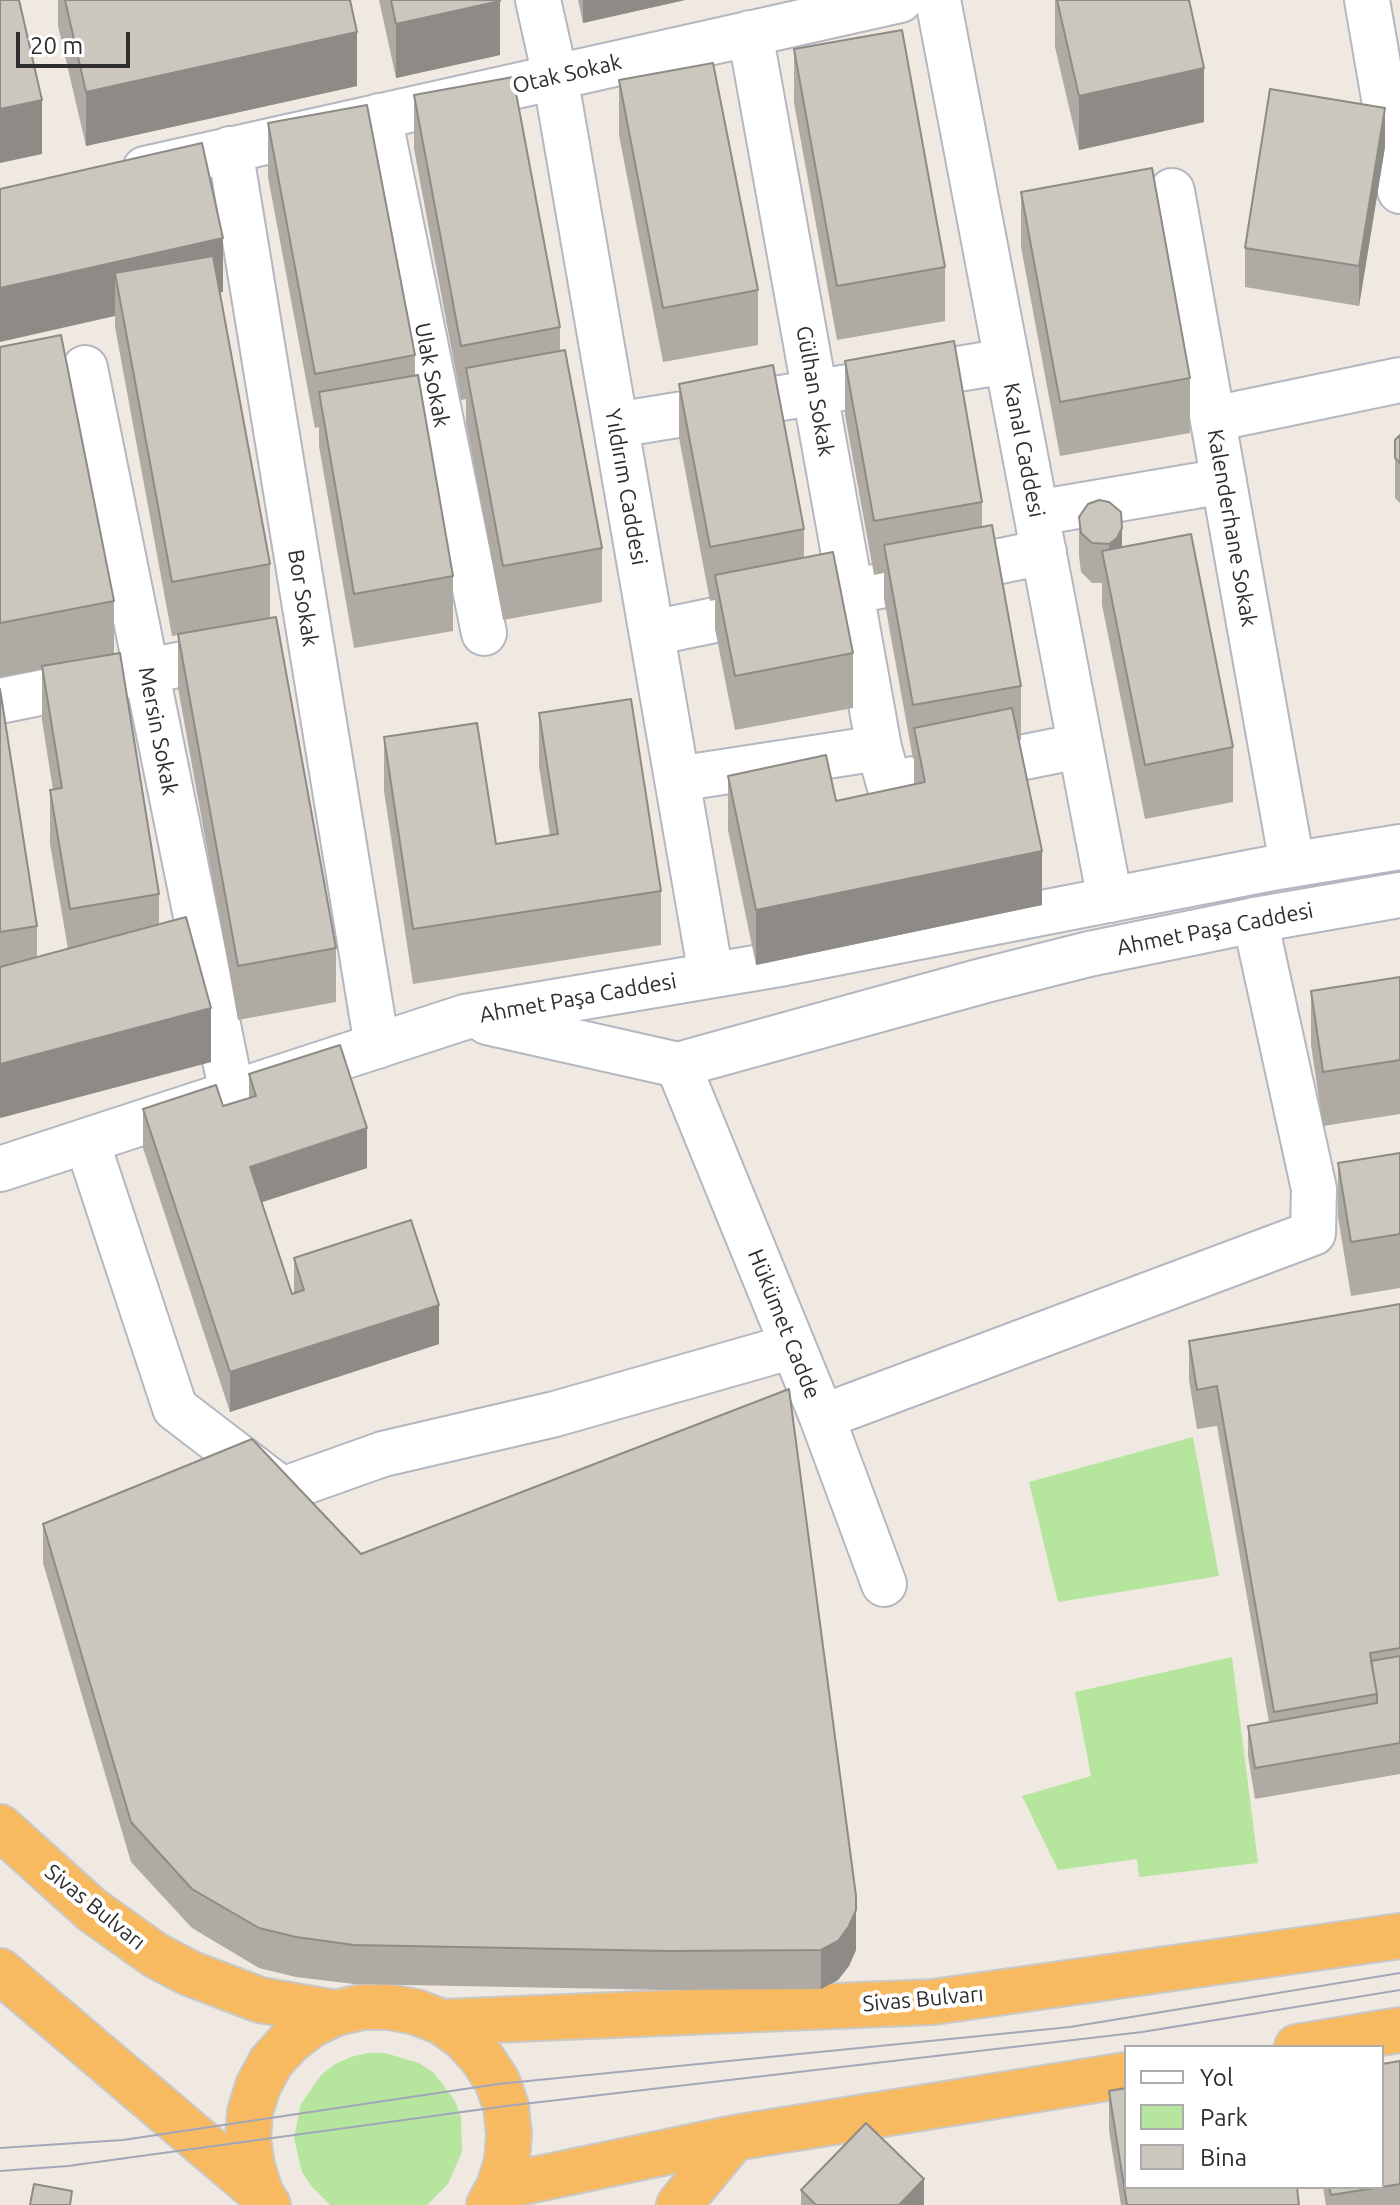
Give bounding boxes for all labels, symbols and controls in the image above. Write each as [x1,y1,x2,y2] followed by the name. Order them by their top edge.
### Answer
[20,16,134,66] scale bar
[30,32,83,59] text: 20 m
[510,49,624,99] street label: Otak Sokak
[409,320,455,430] street label: Ulak Sokak
[791,324,839,458] street label: Gülhan Sokak
[998,380,1050,520] street label: Kanal Caddesi
[599,407,653,567] street label: Yıldırım Caddesi
[1202,427,1262,629] street label: Kalenderhane Sokak
[282,547,324,649] street label: Bor Sokak
[133,665,183,797] street label: Mersin Sokak
[1115,897,1315,961] street label: Ahmet Paşa Caddesi
[478,968,678,1028] street label: Ahmet Paşa Caddesi
[742,1245,826,1403] street label: Hükümet Cadde
[40,1859,150,1955] street label: Sivas Bulvarı
[861,1981,985,2017] street label: Sivas Bulvarı
[1124,2045,1384,2189] legend
[1200,2064,1233,2091] text: Yol
[1200,2104,1248,2131] text: Park
[1200,2144,1247,2171] text: Bina

